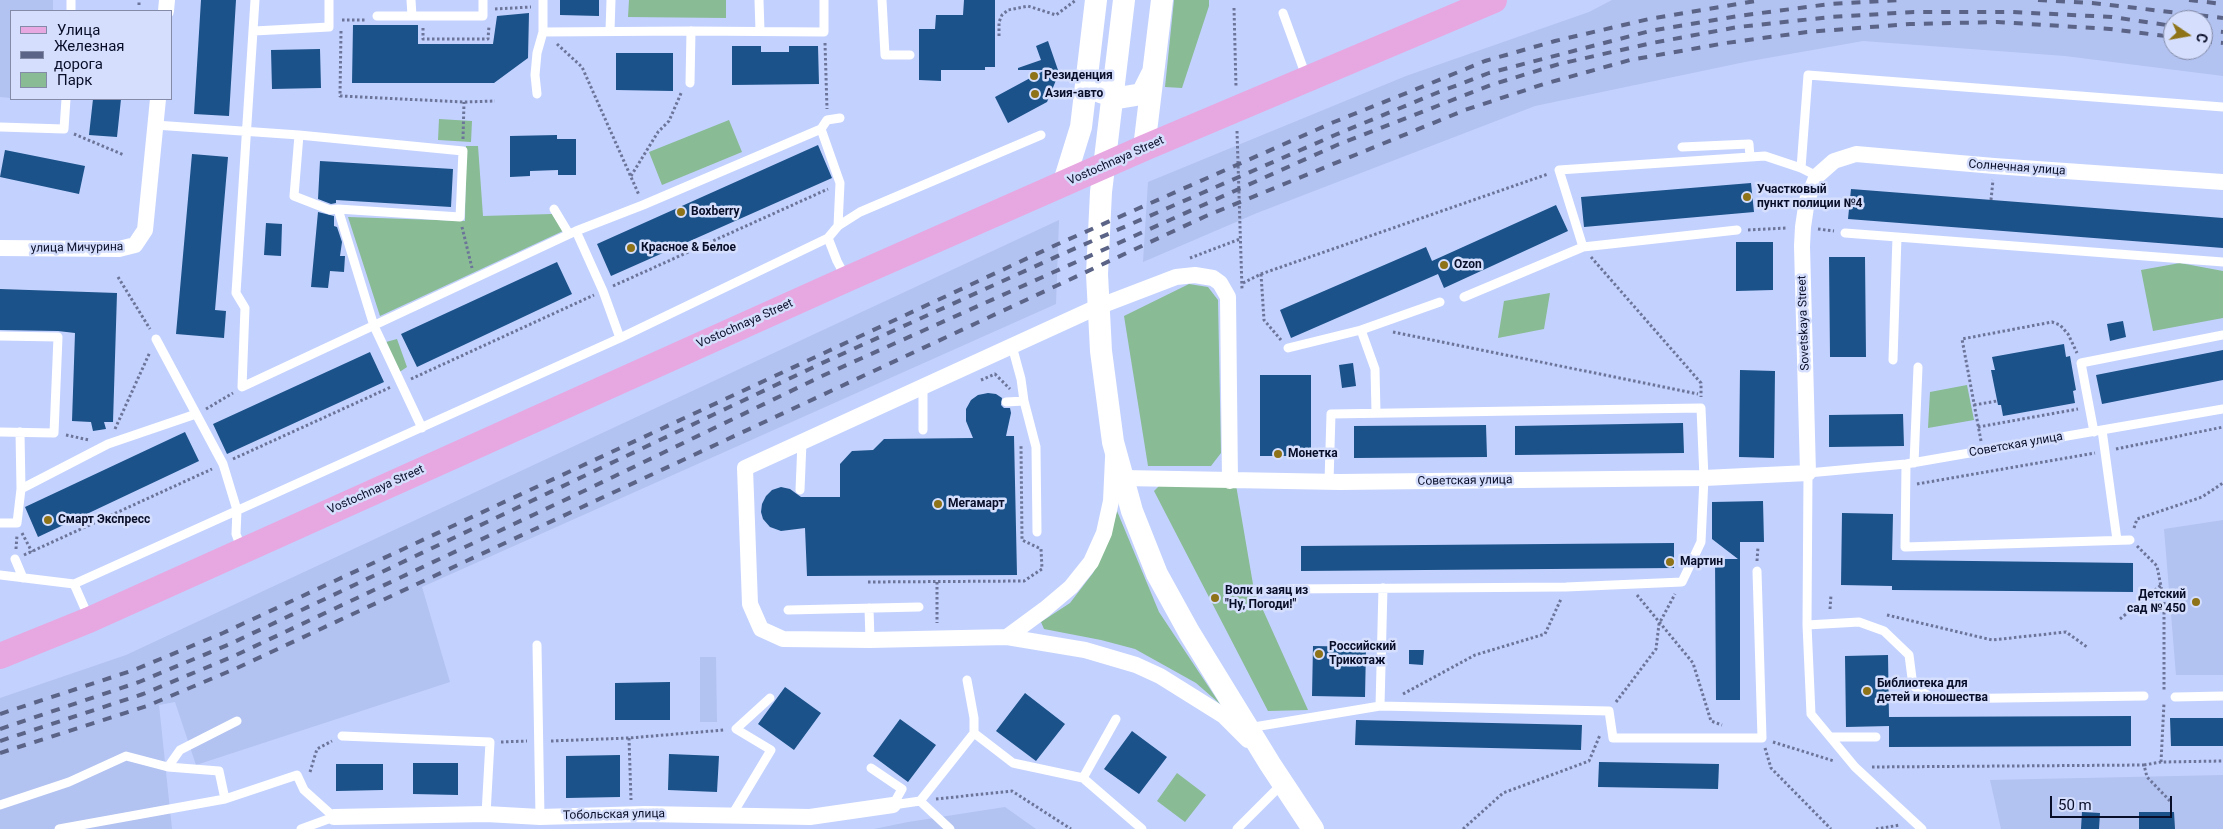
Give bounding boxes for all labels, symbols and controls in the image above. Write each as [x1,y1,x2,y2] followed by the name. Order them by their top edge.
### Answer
[10,10,172,100] legend
[2163,10,2213,60] north arrow
[57,21,100,39] text: Улица
[2193,32,2210,44] text: С
[54,37,125,73] text: Железная дорога
[1044,69,1113,83] place label: Резиденция
[1028,70,1040,82] marker: Резиденция
[57,71,92,89] text: Парк
[1045,87,1103,101] place label: Азия-авто
[1029,88,1041,100] marker: Азия-авто
[1066,133,1166,189] street label: Vostochnaya Street
[1968,157,2066,179] street label: Солнечная улица
[1757,183,1862,211] place label: Участковый пункт полиции №4
[1741,191,1753,203] marker: Участковый пункт полиции №4
[691,205,740,219] place label: Boxberry
[675,206,687,218] marker: Boxberry
[31,240,123,256] street label: улица Мичурина
[641,241,736,255] place label: Красное & Белое
[625,242,637,254] marker: Красное & Белое
[1454,258,1482,272] place label: Ozon
[1438,259,1450,271] marker: Ozon
[1795,275,1813,371] street label: Sovetskaya Street
[695,296,795,352] street label: Vostochnaya Street
[1968,430,2064,460] street label: Советская улица
[1288,447,1338,461] place label: Монетка
[1272,448,1284,460] marker: Монетка
[326,462,426,518] street label: Vostochnaya Street
[1417,473,1513,489] street label: Советская улица
[948,497,1005,511] place label: Мегамарт
[932,498,944,510] marker: Мегамарт
[58,513,150,527] place label: Смарт Экспресс
[42,514,54,526] marker: Смарт Экспресс
[1680,555,1723,569] place label: Мартин
[1664,556,1676,568] marker: Мартин
[1225,584,1308,612] place label: Волк и заяц из "Ну, Погоди!"
[2127,588,2186,616] place label: Детский сад № 450
[1209,592,1221,604] marker: Волк и заяц из "Ну, Погоди!"
[2190,596,2202,608] marker: Детский сад № 450
[1329,640,1396,668] place label: Российский Трикотаж
[1313,648,1325,660] marker: Российский Трикотаж
[1877,677,1988,705] place label: Библиотека для детей и юношества
[1861,685,1873,697] marker: Библиотека для детей и юношества
[2053,786,2176,818] scale bar
[2058,796,2092,814] text: 50 m
[563,807,665,823] street label: Тобольская улица

